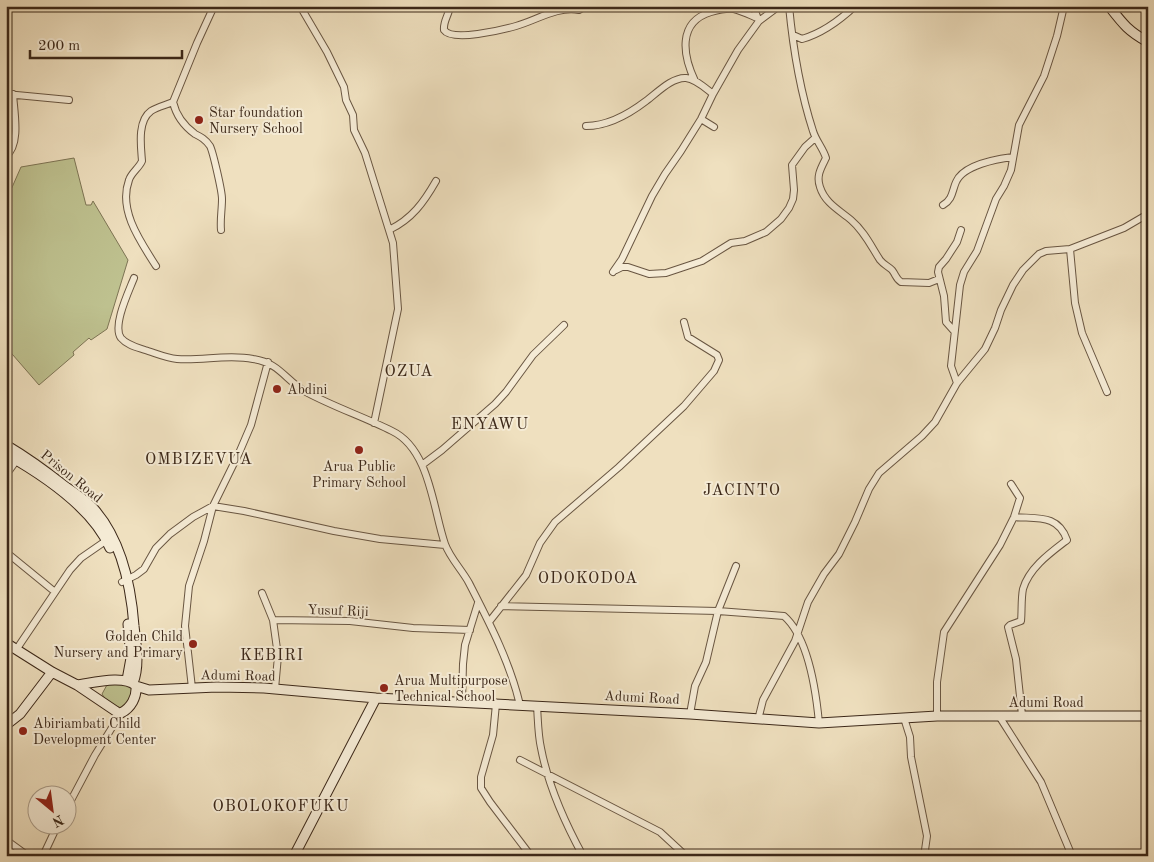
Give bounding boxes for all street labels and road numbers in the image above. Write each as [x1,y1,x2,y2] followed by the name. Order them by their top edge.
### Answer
[38,448,105,506] street label: Prison Road
[307,603,369,619] street label: Yusuf Riji
[200,668,276,684] street label: Adumi Road
[604,689,680,707] street label: Adumi Road
[1008,696,1084,710] street label: Adumi Road

